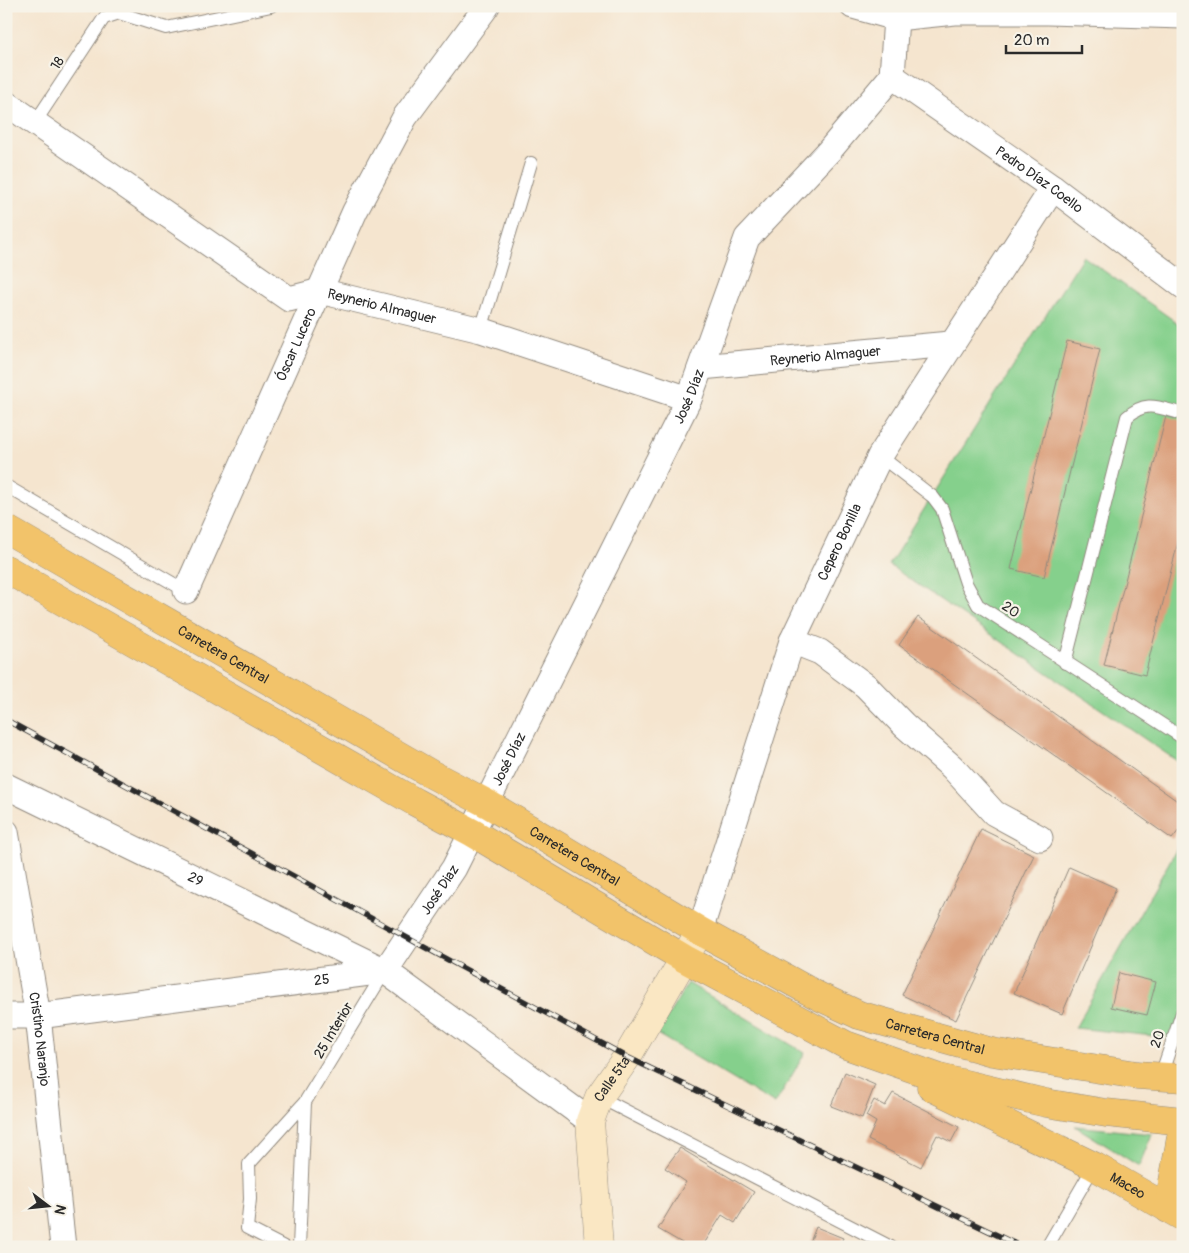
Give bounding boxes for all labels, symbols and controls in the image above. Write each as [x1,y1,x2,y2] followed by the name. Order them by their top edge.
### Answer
[1006,22,1083,54] scale bar
[1014,31,1049,50] text: 20 m
[47,53,68,73] street label: 18
[992,143,1087,217] street label: Pedro Díaz Coello
[326,285,438,328] street label: Reynerio Almaguer
[272,305,320,384] street label: Óscar Lucero
[769,342,882,370] street label: Reynerio Almaguer
[670,367,708,427] street label: José Díaz
[814,501,865,583] street label: Cepero Bonilla
[999,598,1023,621] street label: 20
[175,622,272,688] street label: Carretera Central
[489,730,530,789] street label: José Díaz
[526,823,623,890] street label: Carretera Central
[417,862,463,918] street label: José Diaz
[185,868,206,890] street label: 29
[313,970,330,989] street label: 25
[25,991,54,1088] street label: Cristino Naranjo
[310,999,357,1062] street label: 25 Interior
[883,1015,987,1059] street label: Carretera Central
[1147,1028,1168,1050] street label: 20
[590,1053,634,1105] street label: Calle 5ta
[1107,1169,1149,1203] street label: Maceo
[22,1180,72,1230] north arrow
[51,1203,69,1216] text: N

